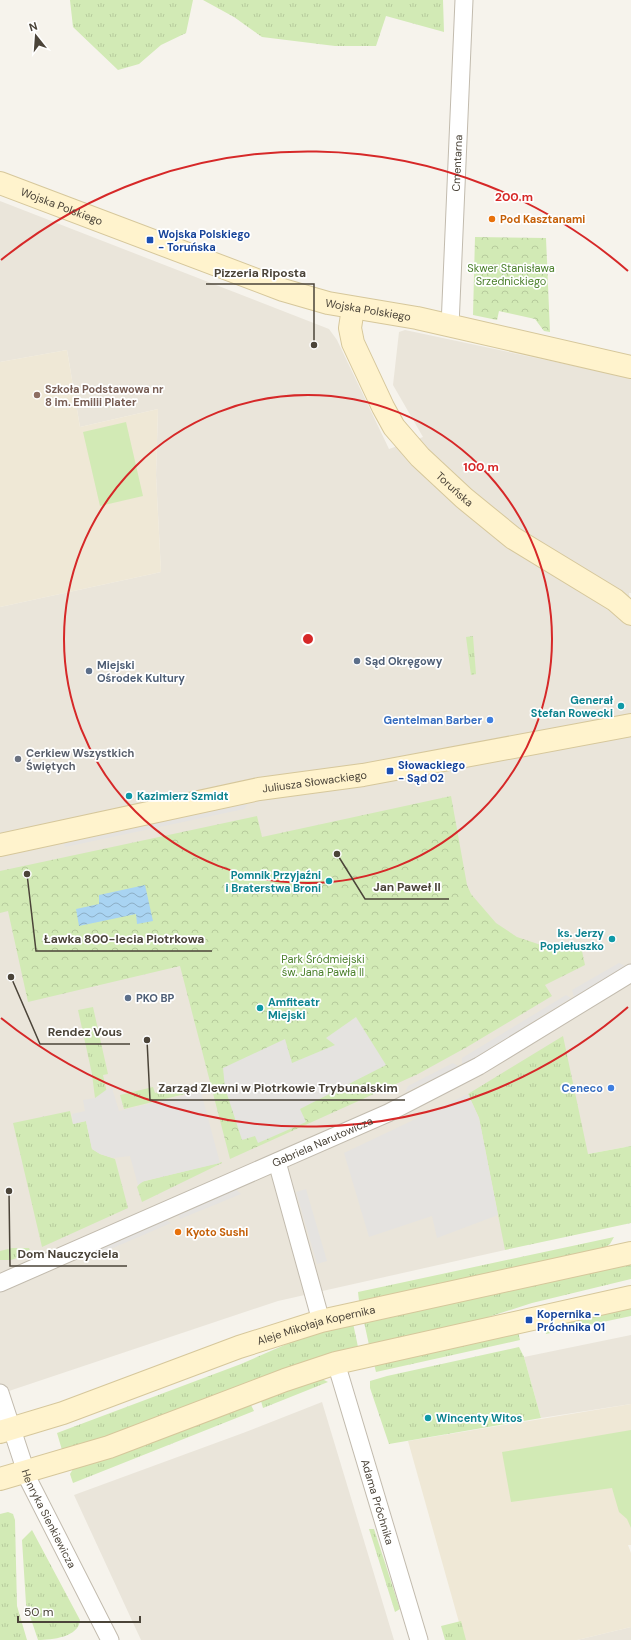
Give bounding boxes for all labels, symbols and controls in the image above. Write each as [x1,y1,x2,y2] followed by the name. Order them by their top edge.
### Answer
[16,16,56,56] north arrow
[27,19,39,34] text: N
[449,134,465,192] street label: Cmentarna
[19,184,105,228] street label: Wojska Polskiego
[495,189,533,205] text: 200 m
[500,212,585,226] place label: Pod Kasztanami
[487,214,497,224] marker: Pod Kasztanami
[158,227,251,254] place label: Wojska Polskiego - Toruńska
[145,235,155,245] marker: Wojska Polskiego - Toruńska
[206,260,314,284] callout: Pizzeria Riposta
[467,261,555,288] park label: Skwer Stanisława Srzednickiego
[214,265,306,281] text: Pizzeria Riposta
[324,296,412,324] street label: Wojska Polskiego
[45,382,164,409] place label: Szkoła Podstawowa nr 8 im. Emilii Plater
[32,390,42,400] marker: Szkoła Podstawowa nr 8 im. Emilii Plater
[463,459,499,475] text: 100 m
[433,469,476,510] street label: Toruńska
[301,632,315,646] centre of rings
[365,654,443,668] place label: Sąd Okręgowy
[352,656,362,666] marker: Sąd Okręgowy
[97,658,185,685] place label: Miejski Ośrodek Kultury
[84,666,94,676] marker: Miejski Ośrodek Kultury
[531,693,614,720] place label: Generał Stefan Rowecki
[616,701,626,711] marker: Generał Stefan Rowecki
[383,713,482,727] place label: Gentelman Barber
[485,715,495,725] marker: Gentelman Barber
[26,746,135,773] place label: Cerkiew Wszystkich Świętych
[13,754,23,764] marker: Cerkiew Wszystkich Świętych
[398,758,465,785] place label: Słowackiego - Sąd 02
[385,766,395,776] marker: Słowackiego - Sąd 02
[261,767,368,796] street label: Juliusza Słowackiego
[137,789,229,803] place label: Kazimierz Szmidt
[124,791,134,801] marker: Kazimierz Szmidt
[226,868,321,895] place label: Pomnik Przyjaźni i Braterstwa Broni
[365,875,449,899] callout: Jan Paweł II
[324,876,334,886] marker: Pomnik Przyjaźni i Braterstwa Broni
[373,879,441,895] text: Jan Paweł II
[540,926,604,953] place label: ks. Jerzy Popiełuszko
[36,927,212,951] callout: Ławka 800-lecia Piotrkowa
[44,931,204,947] text: Ławka 800-lecia Piotrkowa
[607,934,617,944] marker: ks. Jerzy Popiełuszko
[281,952,365,979] park label: Park Śródmiejski św. Jana Pawła II
[136,991,175,1005] place label: PKO BP
[123,993,133,1003] marker: PKO BP
[268,995,320,1022] place label: Amfiteatr Miejski
[255,1003,265,1013] marker: Amfiteatr Miejski
[40,1020,130,1044] callout: Rendez Vous
[48,1024,122,1040] text: Rendez Vous
[150,1076,405,1100] callout: Zarząd Zlewni w Piotrkowie Trybunalskim
[158,1080,398,1096] text: Zarząd Zlewni w Piotrkowie Trybunalskim
[561,1081,603,1095] place label: Ceneco
[606,1083,616,1093] marker: Ceneco
[270,1114,375,1170] street label: Gabriela Narutowicza
[186,1225,248,1239] place label: Kyoto Sushi
[173,1227,183,1237] marker: Kyoto Sushi
[10,1242,127,1266] callout: Dom Nauczyciela
[17,1246,119,1262] text: Dom Nauczyciela
[255,1302,376,1348] street label: Aleje Mikołaja Kopernika
[537,1307,605,1334] place label: Kopernika - Próchnika 01
[524,1315,534,1325] marker: Kopernika - Próchnika 01
[436,1411,523,1425] place label: Wincenty Witos
[423,1413,433,1423] marker: Wincenty Witos
[358,1457,397,1546] street label: Adama Próchnika
[19,1467,79,1570] street label: Henryka Sienkiewicza
[18,1598,140,1624] scale bar
[24,1604,53,1620] text: 50 m

